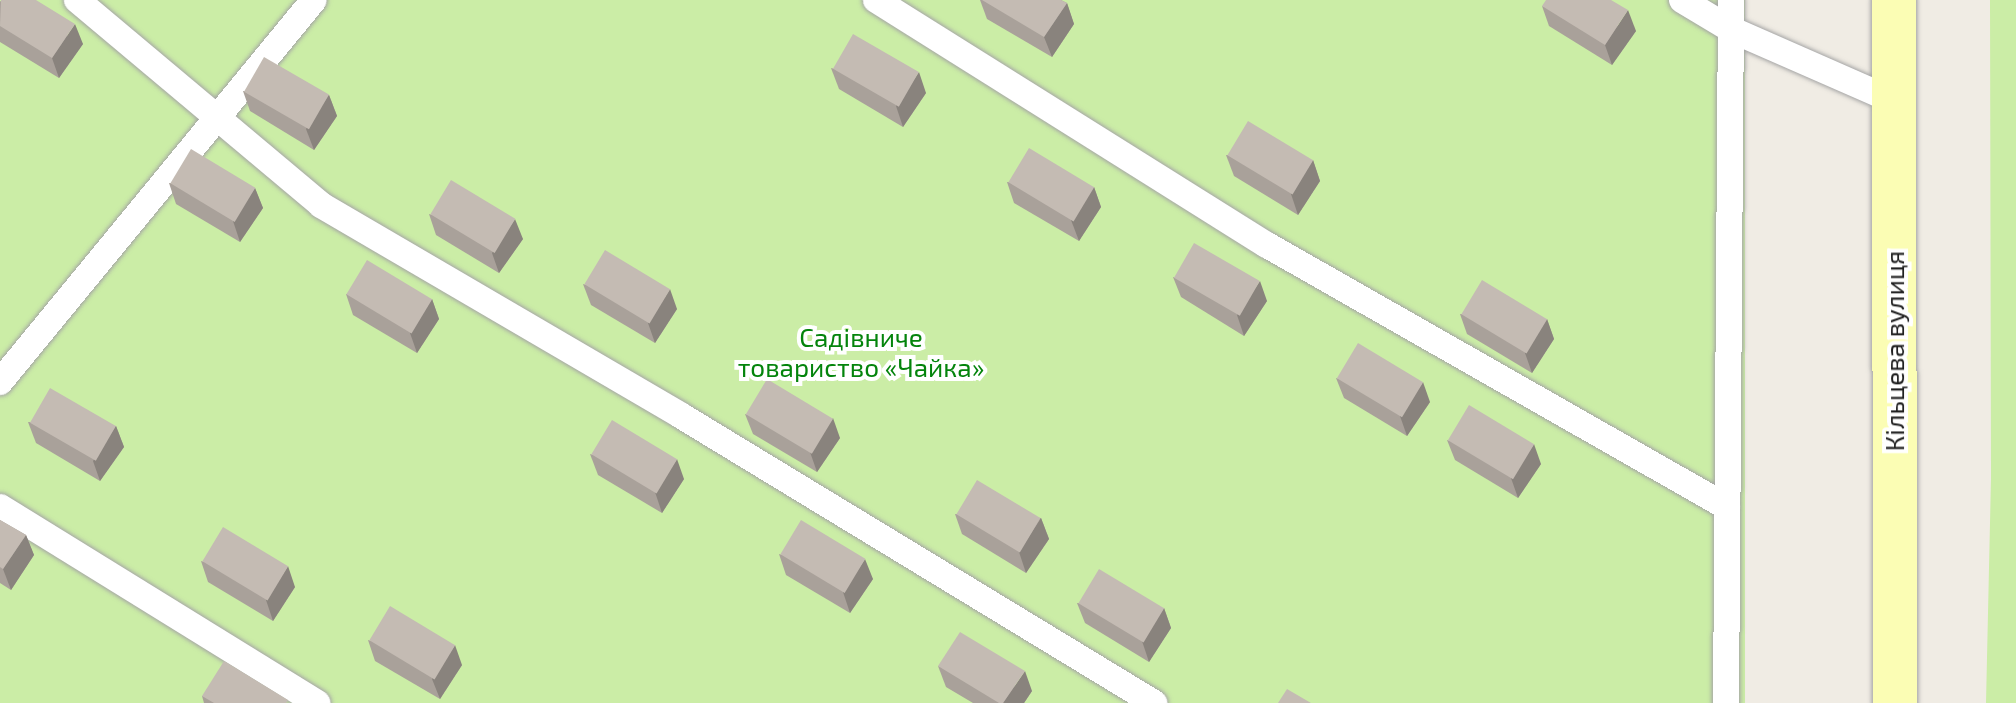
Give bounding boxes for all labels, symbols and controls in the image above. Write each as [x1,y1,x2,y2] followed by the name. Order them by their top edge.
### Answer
[1878,251,1910,451] street label: Кільцева вулиця
[738,321,984,382] park label: Садівниче товариство «Чайка»

